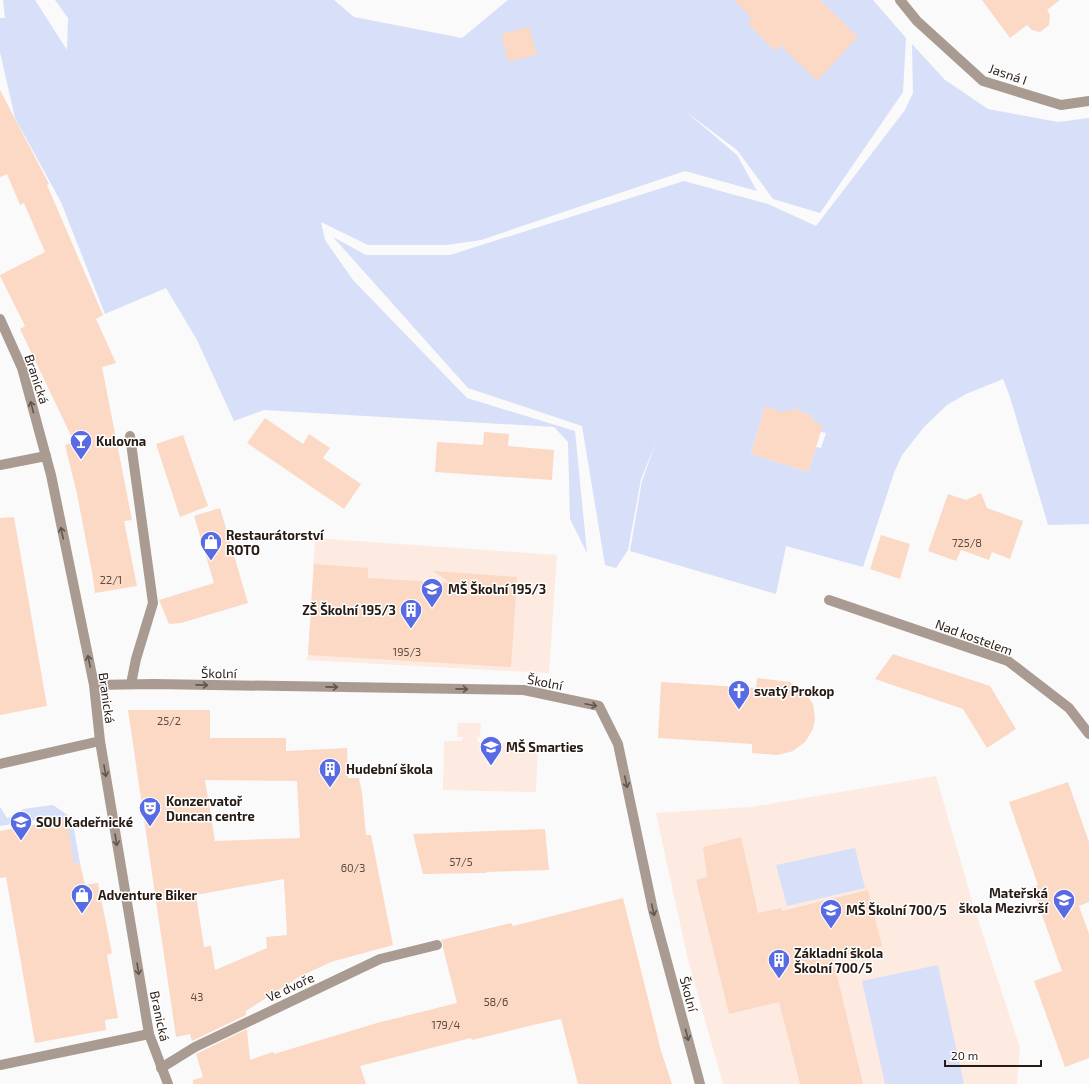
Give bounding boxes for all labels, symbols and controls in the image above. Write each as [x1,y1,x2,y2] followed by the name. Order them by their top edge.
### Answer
[987,60,1029,88] street label: Jasná I
[21,352,53,406] street label: Branická
[28,401,35,414] one-way arrow
[68,428,94,461] bar icon: Kulovna
[96,433,146,449] place label: Kulovna
[58,527,66,540] one-way arrow
[226,527,325,558] place label: Restaurátorství ROTO
[198,529,224,562] shop icon: Restaurátorství ROTO
[952,536,982,549] house number: 725/8
[100,573,122,586] house number: 22/1
[419,576,445,609] school or university icon: MŠ Školní 195/3
[448,580,546,597] place label: MŠ Školní 195/3
[398,597,424,630] building icon: ZŠ Školní 195/3
[302,601,396,618] place label: ZŠ Školní 195/3
[933,616,1015,658] street label: Nad kostelem
[393,645,421,658] house number: 195/3
[84,654,92,667] one-way arrow
[201,665,238,681] street label: Školní
[96,671,118,725] street label: Branická
[526,671,565,693] street label: Školní
[726,678,752,711] church icon: svatý Prokop
[195,681,208,689] one-way arrow
[325,683,338,691] one-way arrow
[754,683,835,699] place label: svatý Prokop
[455,685,468,693] one-way arrow
[584,701,597,709] one-way arrow
[157,714,181,727] house number: 25/2
[478,734,504,767] school or university icon: MŠ Smarties
[506,738,584,755] place label: MŠ Smarties
[317,756,343,789] building icon: Hudební škola
[346,761,433,777] place label: Hudební škola
[101,764,109,777] one-way arrow
[623,775,631,788] one-way arrow
[166,793,255,824] place label: Konzervatoř Duncan centre
[137,795,163,828] theatre icon: Konzervatoř Duncan centre
[8,809,34,842] school or university icon: SOU Kadeřnické
[36,814,133,830] place label: SOU Kadeřnické
[113,834,121,847] one-way arrow
[449,855,473,868] house number: 57/5
[341,861,365,874] house number: 60/3
[69,882,95,915] shop icon: Adventure Biker
[959,885,1049,916] place label: Mateřská škola Mezivrší
[98,887,198,903] place label: Adventure Biker
[1051,887,1077,920] school or university icon: Mateřská škola Mezivrší
[818,897,844,930] school or university icon: MŠ Školní 700/5
[846,901,947,918] place label: MŠ Školní 700/5
[649,903,657,916] one-way arrow
[794,945,883,976] place label: Základní škola Školní 700/5
[766,947,792,980] building icon: Základní škola Školní 700/5
[134,962,142,975] one-way arrow
[264,969,316,1005] street label: Ve dvoře
[677,975,702,1014] street label: Školní
[147,989,173,1043] street label: Branická
[191,990,203,1003] house number: 43
[484,995,508,1008] house number: 58/6
[432,1018,461,1031] house number: 179/4
[683,1028,691,1041] one-way arrow
[945,1042,1041,1068] scale bar
[951,1048,978,1062] text: 20 m

